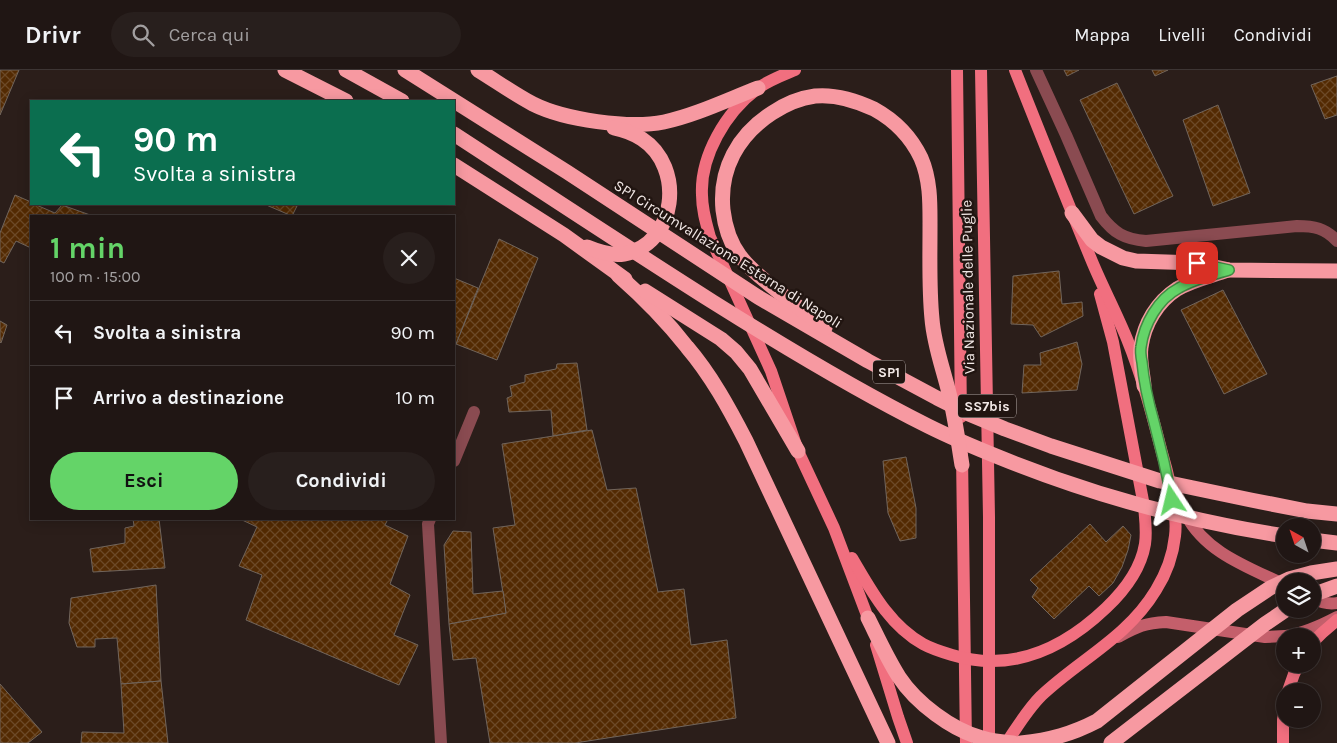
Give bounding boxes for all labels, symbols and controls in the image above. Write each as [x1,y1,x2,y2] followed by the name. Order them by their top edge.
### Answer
[111,12,461,57] search box
[25,21,81,49] text: Drivr
[129,21,157,49] icon: search
[169,24,250,46] text: Cerca qui
[1074,24,1130,46] text: Mappa
[1158,24,1206,46] text: Livelli
[1234,24,1312,46] text: Condividi
[133,119,219,160] text: 90 m
[50,120,115,185] icon: left
[133,161,296,187] text: Svolta a sinistra
[611,176,845,332] street label: SP1 Circumvallazione Esterna di Napoli
[957,200,979,374] street label: Via Nazionale delle Puglie
[50,230,125,266] text: 1 min
[383,232,435,284] button: close
[1176,242,1218,284] pin
[1183,249,1211,277] icon: arrive
[50,267,141,286] text: 100 m · 15:00
[50,319,78,347] icon: left
[93,322,241,344] text: Svolta a sinistra
[390,322,435,344] text: 90 m
[873,360,905,384] road number: SP1
[50,384,78,412] icon: arrive
[93,387,284,409] text: Arrivo a destinazione
[395,387,435,409] text: 10 m
[958,394,1016,418] road number: SS7bis
[50,452,238,510] button: Esci
[248,452,435,510] button: Condividi
[1145,473,1197,525] position arrow
[1276,518,1321,562] north arrow
[1276,518,1321,728] map controls
[1276,573,1321,618] button: layers
[1276,628,1321,673] button: +
[1276,683,1321,728] button: −

